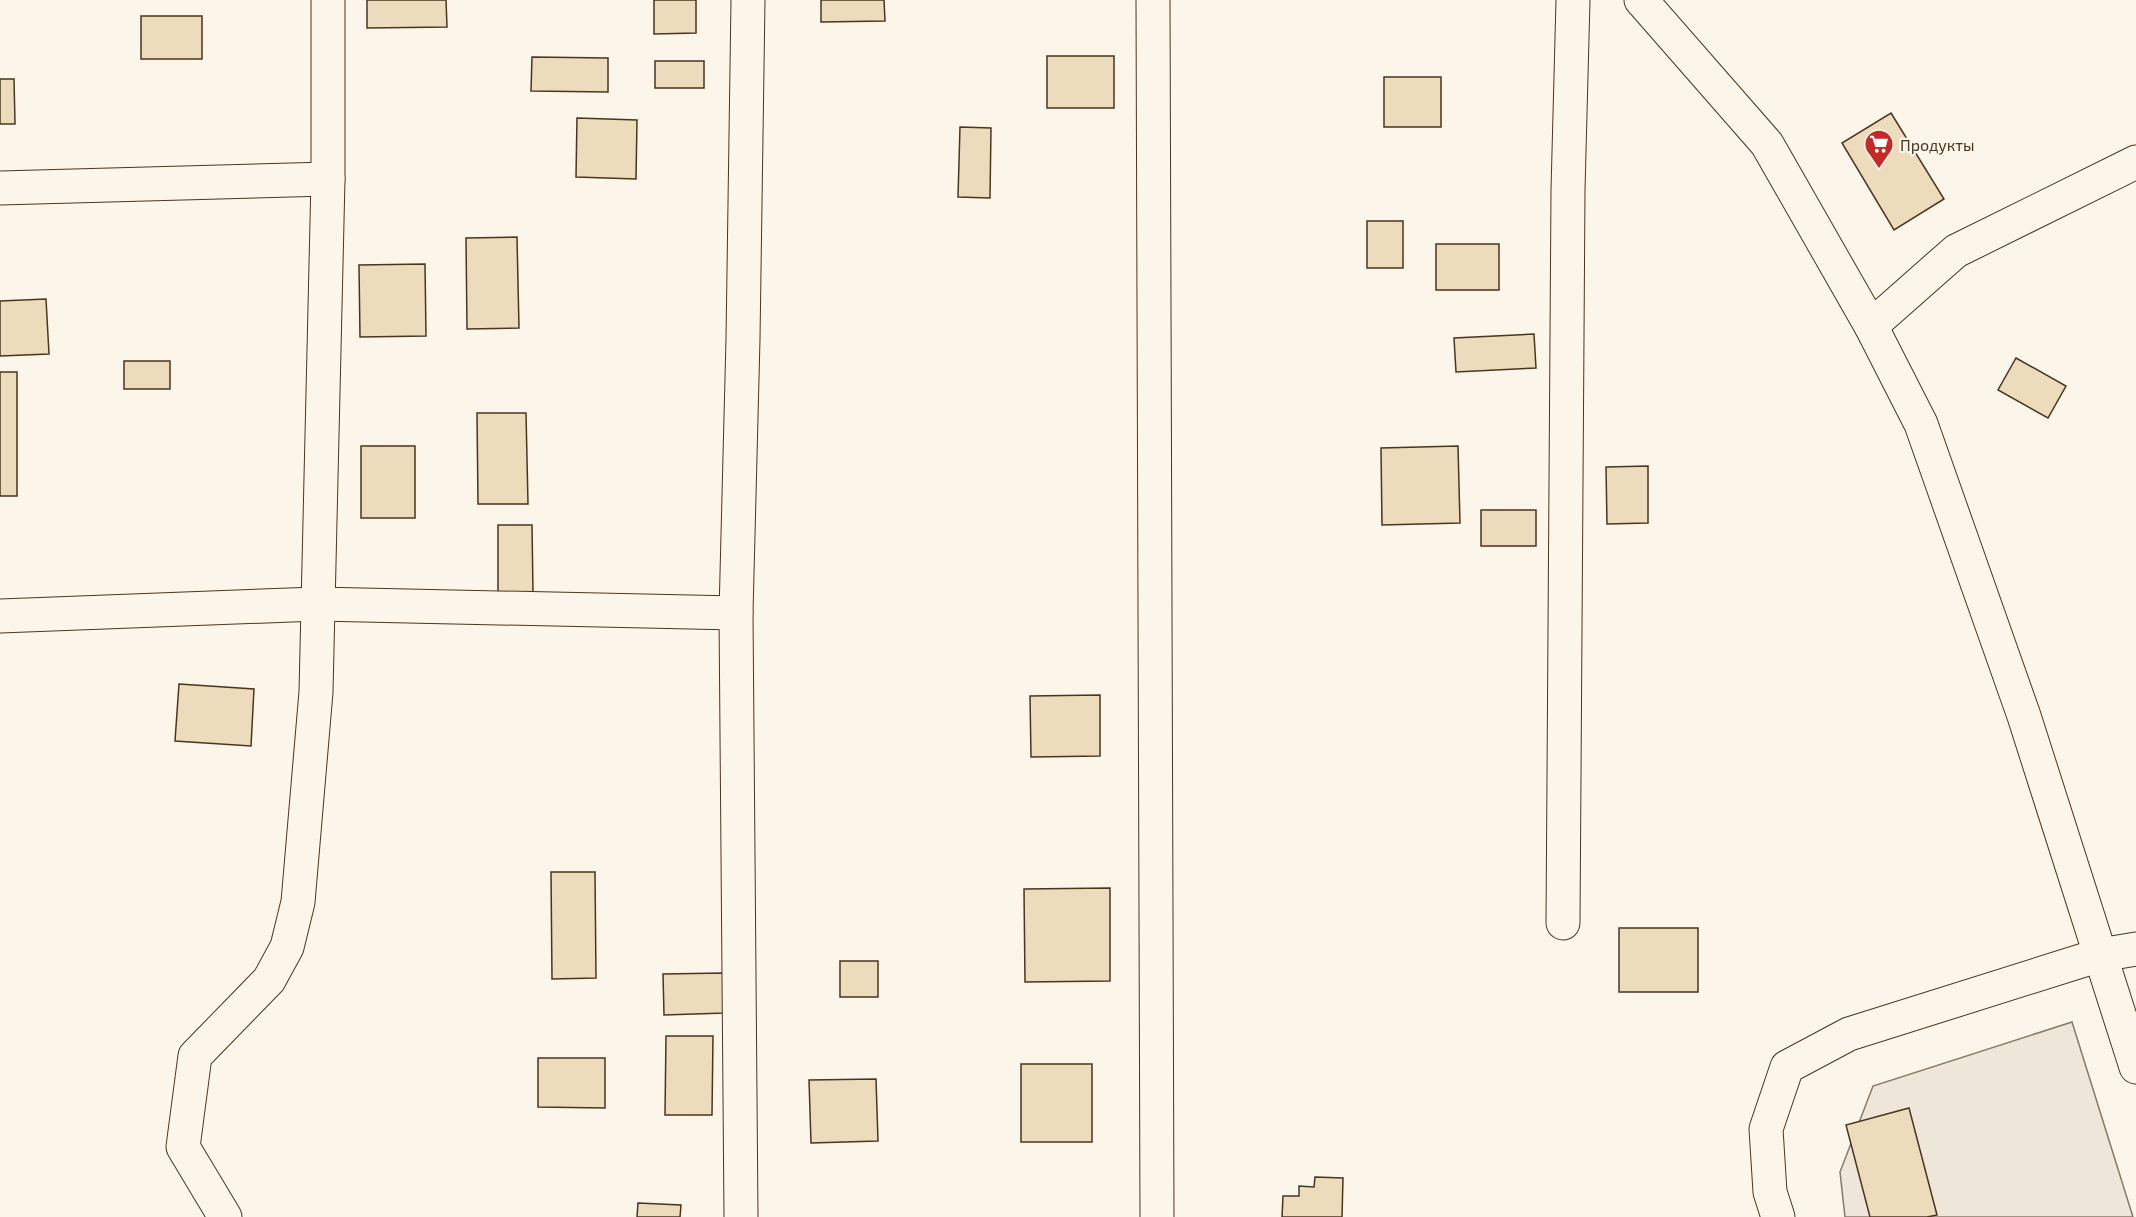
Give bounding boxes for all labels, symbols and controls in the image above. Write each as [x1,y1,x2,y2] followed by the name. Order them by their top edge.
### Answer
[1863,128,1895,170] supermarket icon: Продукты
[1900,135,1975,155] place label: Продукты

